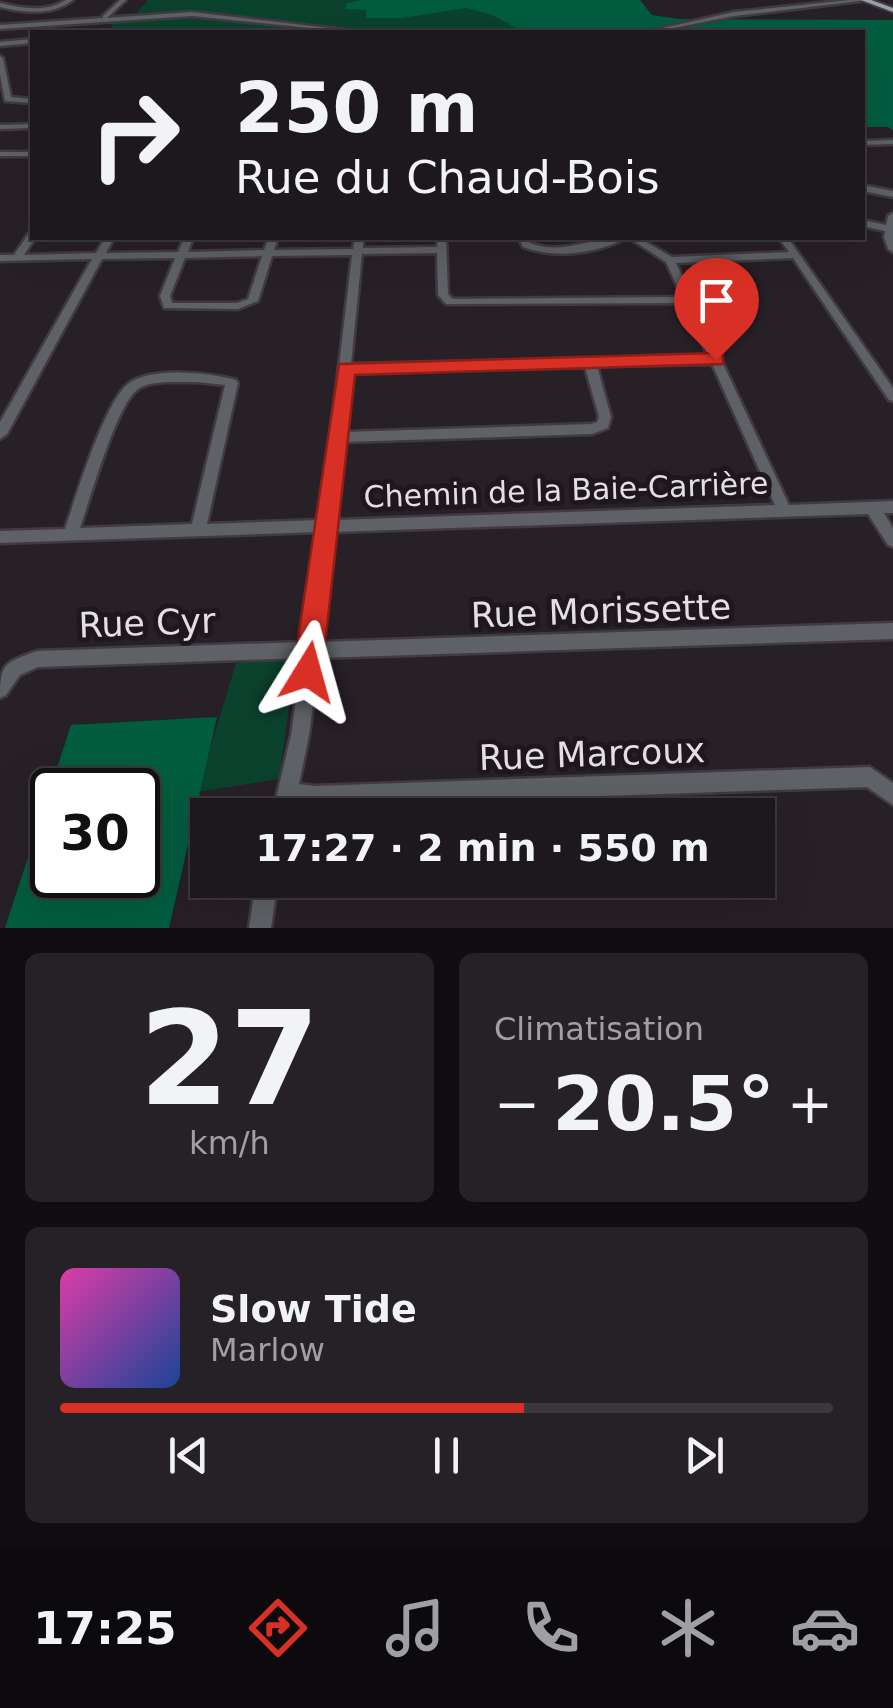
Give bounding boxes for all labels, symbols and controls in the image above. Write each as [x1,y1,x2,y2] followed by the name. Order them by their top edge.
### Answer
[235,67,478,149] text: 250 m
[70,70,200,200] icon: right
[235,151,660,204] text: Rue du Chaud-Bois
[674,258,759,361] pin
[689,273,744,328] icon: arrive
[363,465,769,515] street label: Chemin de la Baie-Carrière
[470,586,732,636] street label: Rue Morissette
[78,601,217,645] street label: Rue Cyr
[256,620,360,724] position arrow
[478,730,706,778] street label: Rue Marcoux
[30,768,160,898] speed limit sign: 30
[255,826,710,870] text: 17:27 · 2 min · 550 m
[139,983,320,1135] text: 27
[494,1010,704,1048] text: Climatisation
[552,1060,775,1148] text: 20.5°
[494,1072,540,1136] text: −
[787,1072,833,1136] text: +
[189,1124,270,1162] text: km/h
[210,1287,417,1331] text: Slow Tide
[210,1331,325,1369] text: Marlow
[161,1428,216,1483] icon: previous
[419,1428,474,1483] icon: pause
[677,1428,732,1483] icon: next
[243,1593,313,1663] icon: directions
[380,1593,450,1663] icon: music
[516,1593,586,1663] icon: phone
[653,1593,723,1663] icon: climate
[790,1593,860,1663] icon: car
[33,1602,177,1655] text: 17:25

